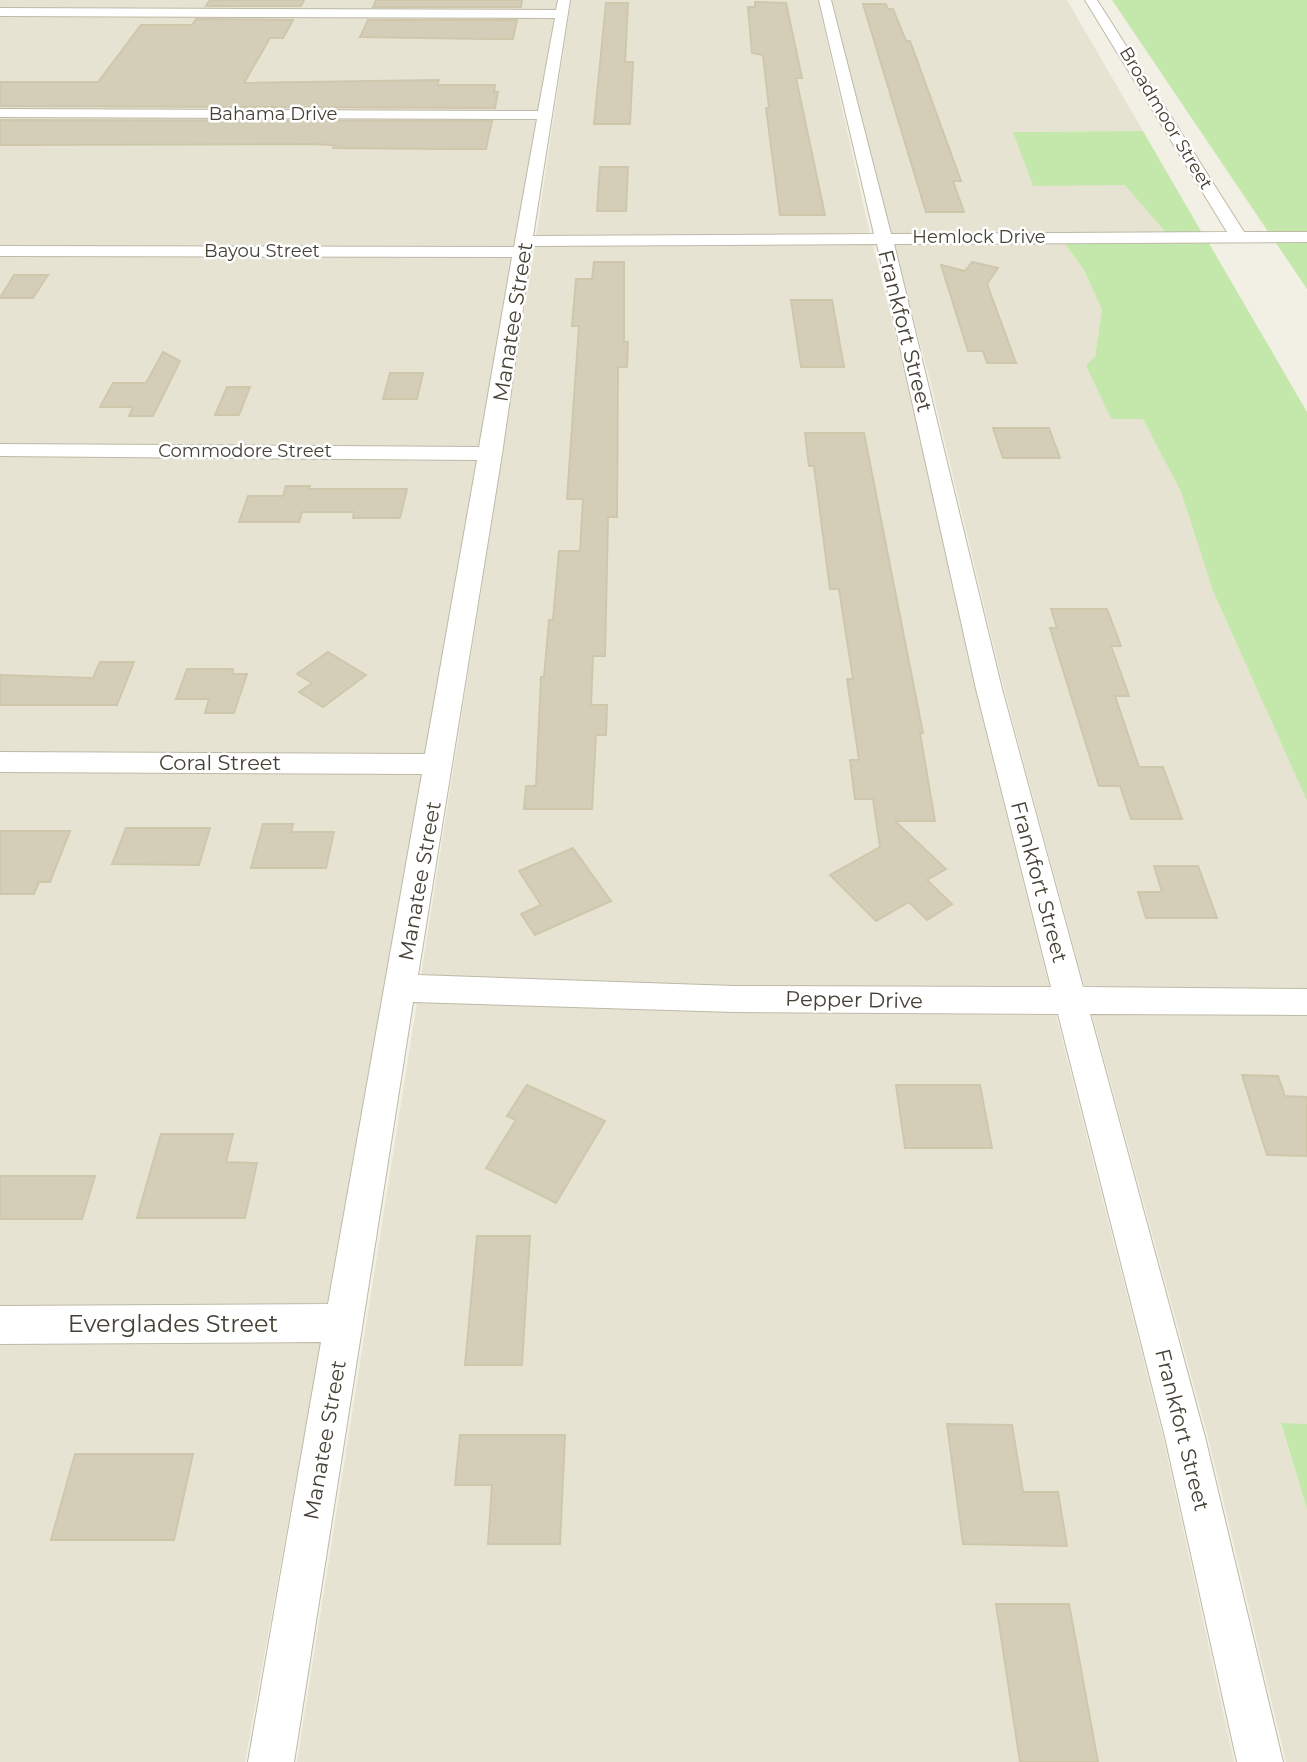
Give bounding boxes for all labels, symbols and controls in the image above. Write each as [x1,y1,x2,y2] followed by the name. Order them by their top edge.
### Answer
[1115,43,1217,193] street label: Broadmoor Street
[209,103,337,125] street label: Bahama Drive
[912,226,1046,248] street label: Hemlock Drive
[204,240,320,262] street label: Bayou Street
[488,240,537,404] street label: Manatee Street
[873,247,938,415] street label: Frankfort Street
[158,440,332,462] street label: Commodore Street
[159,750,281,775] street label: Coral Street
[1006,798,1073,965] street label: Frankfort Street
[393,799,446,963] street label: Manatee Street
[785,986,923,1013] street label: Pepper Drive
[68,1309,279,1338] street label: Everglades Street
[1150,1346,1215,1514] street label: Frankfort Street
[298,1358,351,1522] street label: Manatee Street

